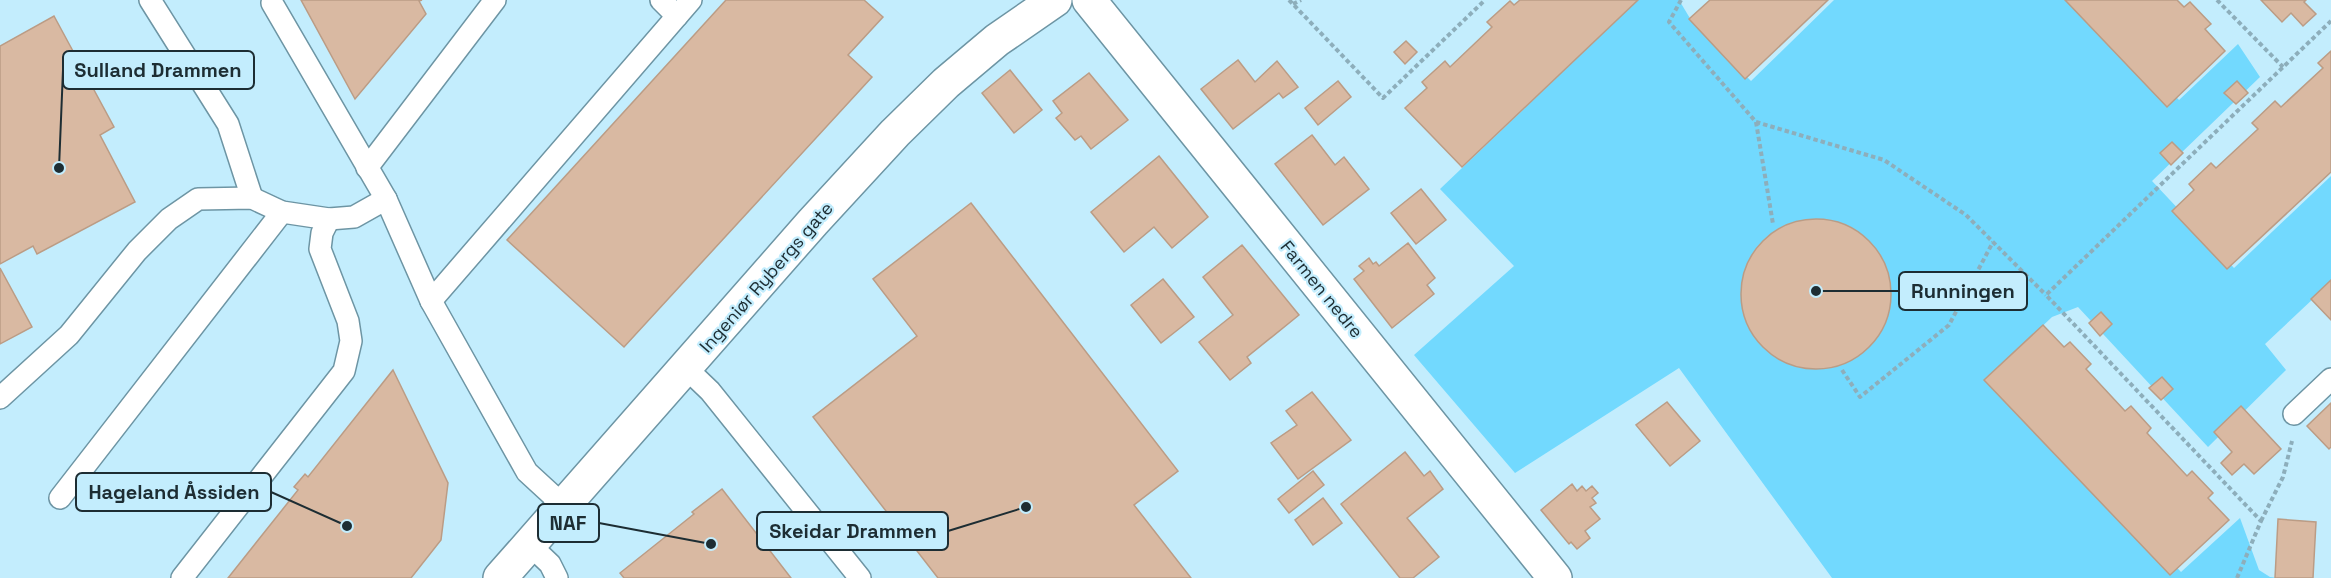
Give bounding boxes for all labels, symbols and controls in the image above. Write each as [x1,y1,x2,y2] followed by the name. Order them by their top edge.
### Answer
[63,51,254,89] callout: Sulland Drammen
[74,57,242,83] text: Sulland Drammen
[694,197,838,357] street label: Ingeniør Rybergs gate
[1276,236,1368,342] street label: Farmen nedre
[1899,272,2027,310] callout: Runningen
[1911,278,2015,304] text: Runningen
[76,473,271,511] callout: Hageland Åssiden
[88,479,260,505] text: Hageland Åssiden
[538,504,599,542] callout: NAF
[550,510,587,536] text: NAF
[757,512,948,550] callout: Skeidar Drammen
[769,518,937,544] text: Skeidar Drammen

